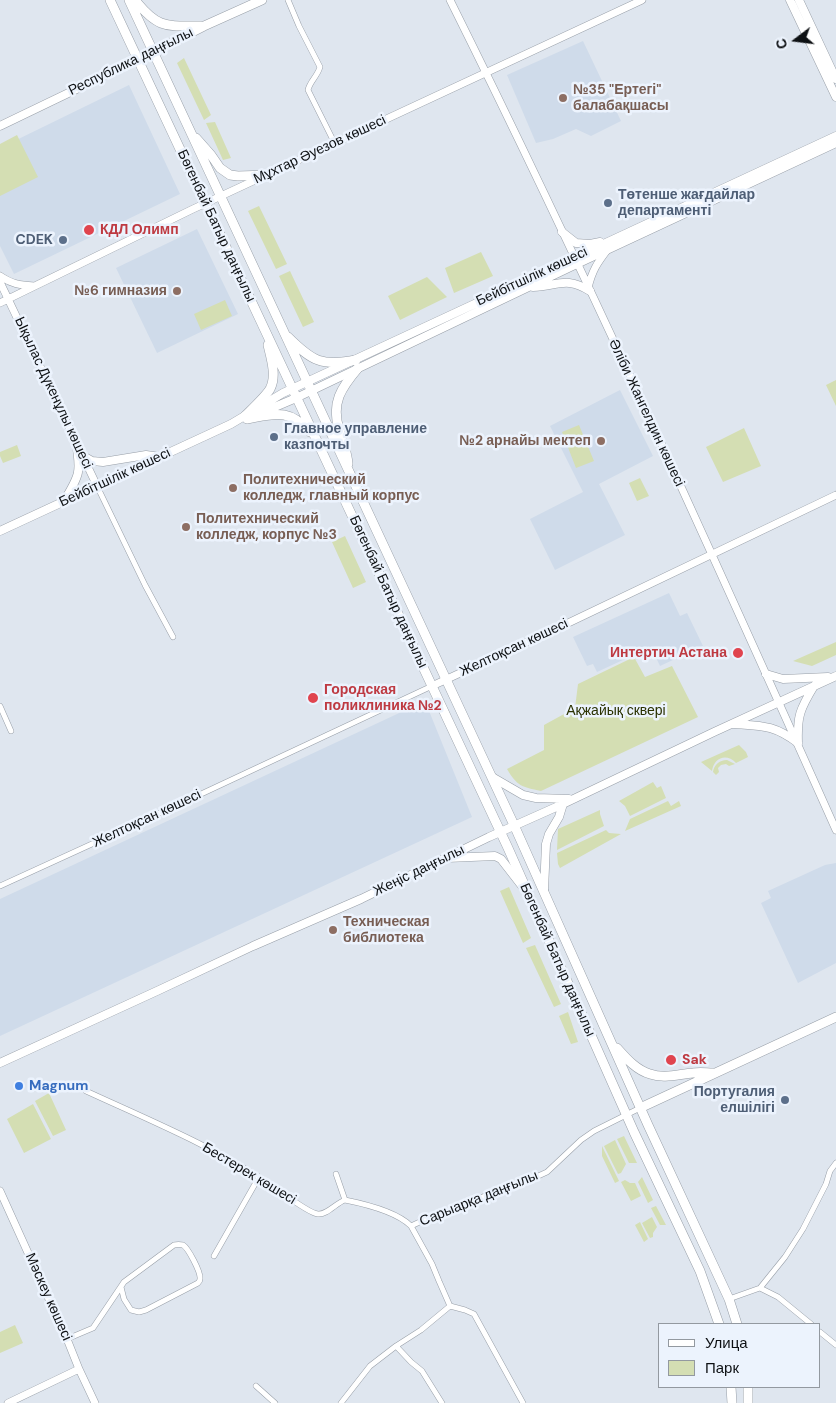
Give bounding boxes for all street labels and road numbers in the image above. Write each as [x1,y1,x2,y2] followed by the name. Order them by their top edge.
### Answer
[66,24,196,100] street label: Республика даңғылы
[251,112,389,188] street label: Мұхтар Әуезов көшесі
[173,147,259,305] street label: Бөгенбай Батыр даңғылы
[474,244,590,310] street label: Бейбітшілік көшесі
[10,314,96,472] street label: Ықылас Дүкенұлы көшесі
[604,337,688,489] street label: Әліби Жангелдин көшесі
[57,445,173,511] street label: Бейбітшілік көшесі
[345,513,431,671] street label: Бөгенбай Батыр даңғылы
[457,616,571,680] street label: Желтоқсан көшесі
[90,787,204,851] street label: Желтоқсан көшесі
[371,842,467,900] street label: Жеңіс даңғылы
[516,881,598,1039] street label: Бөгенбай Батыр даңғылы
[199,1139,299,1209] street label: Бестерек көшесі
[417,1168,541,1230] street label: Сарыарқа даңғылы
[21,1251,75,1343] street label: Мәскеу көшесі

